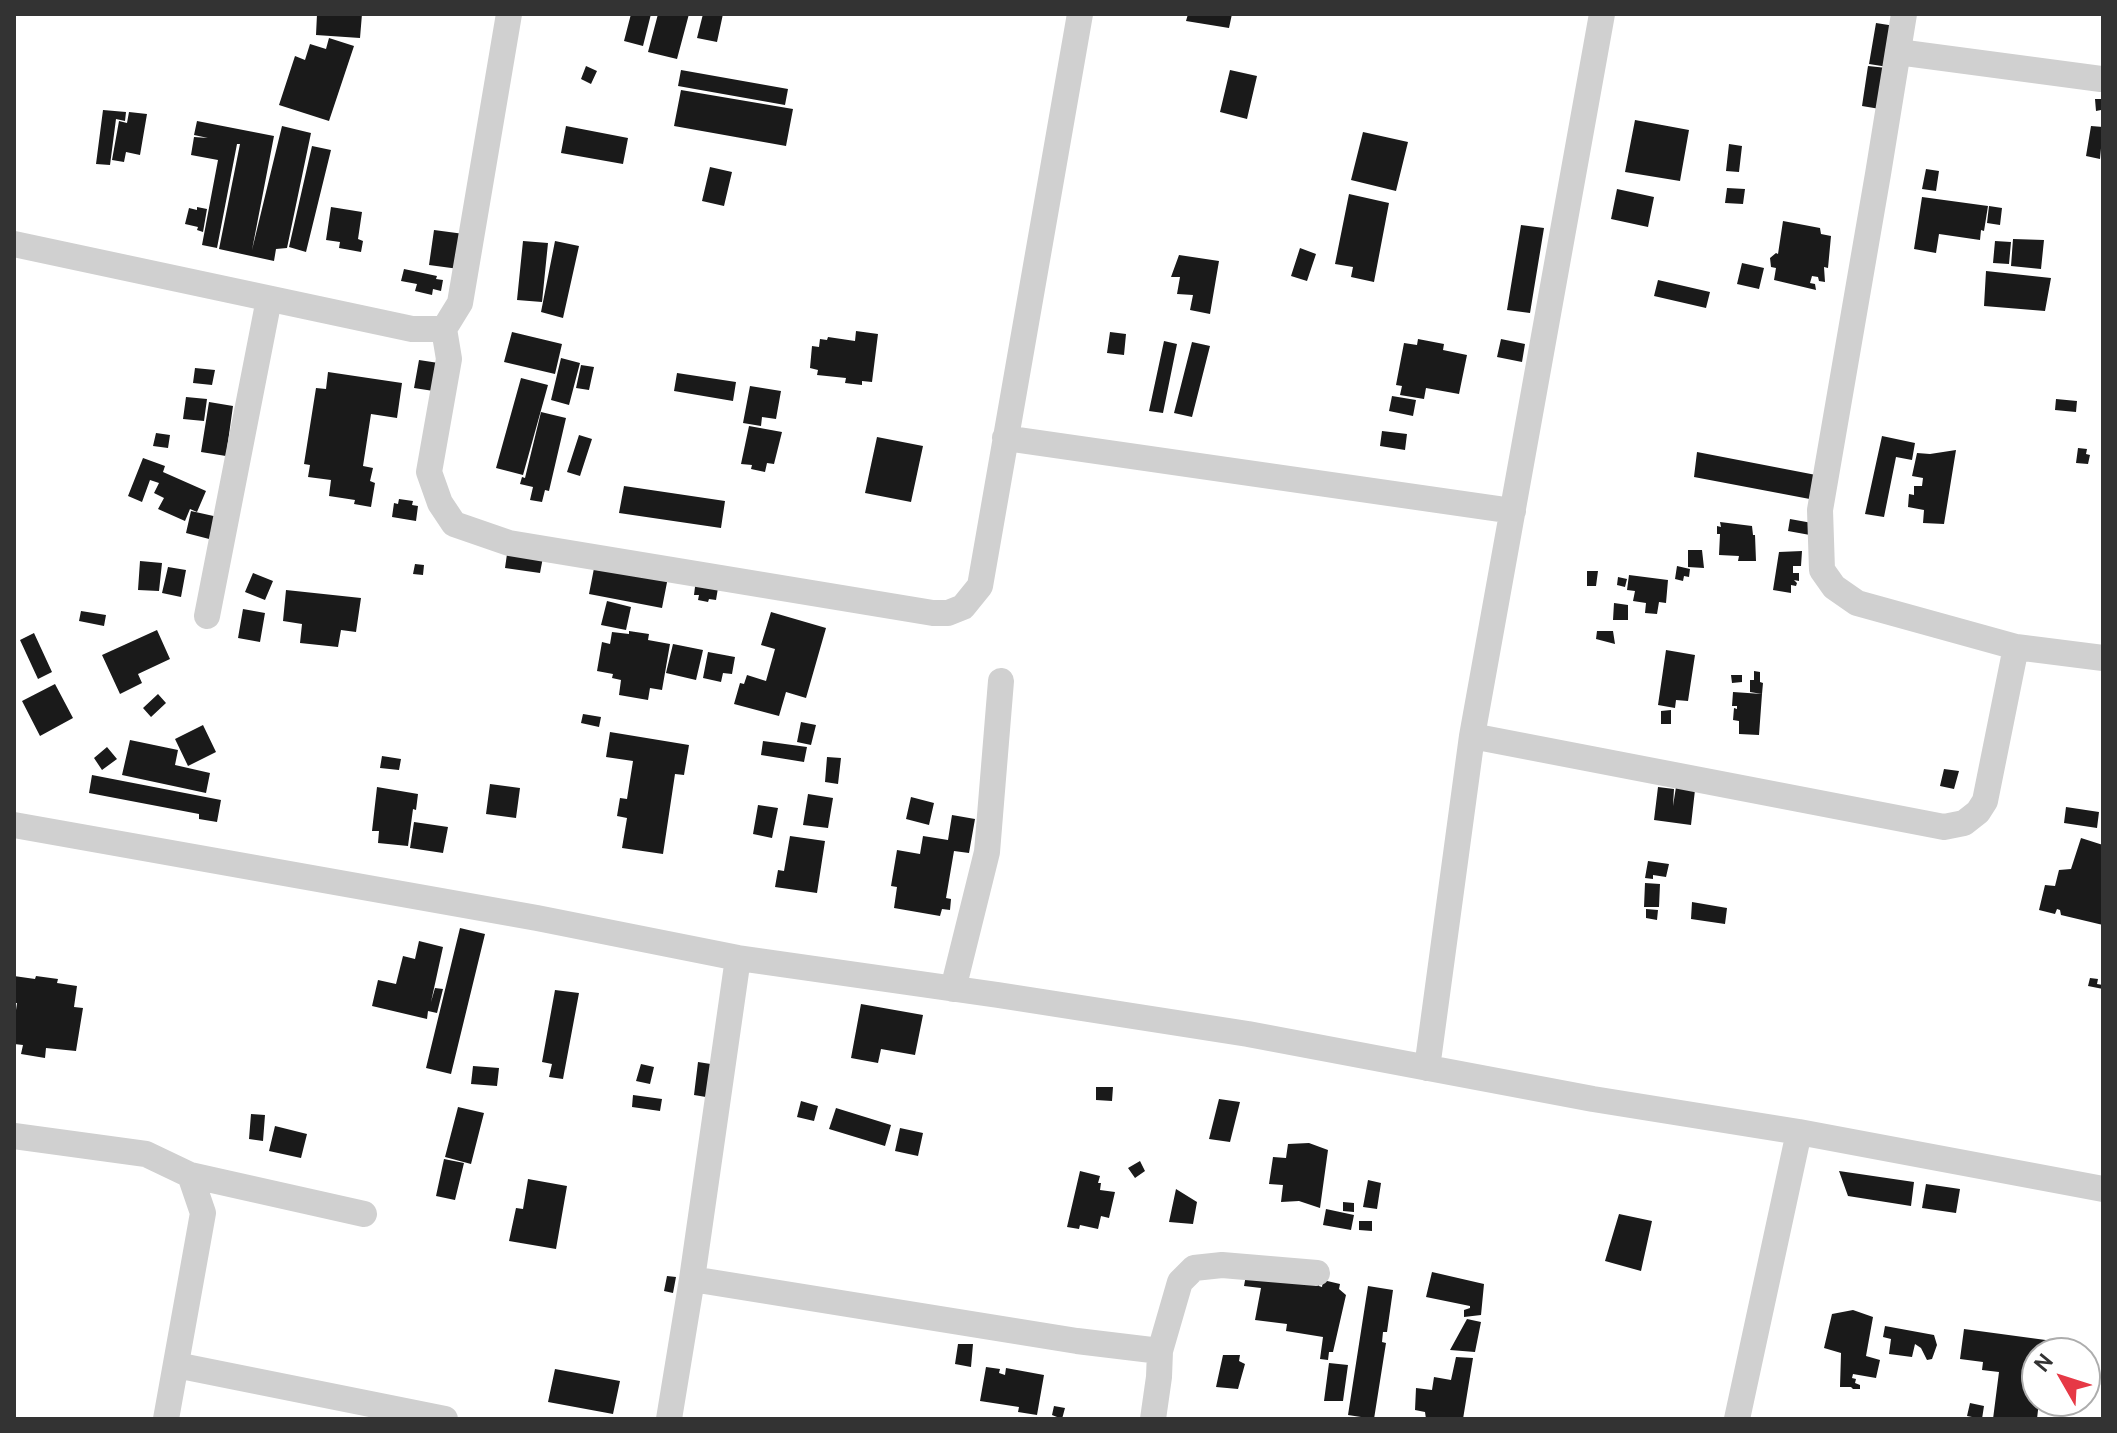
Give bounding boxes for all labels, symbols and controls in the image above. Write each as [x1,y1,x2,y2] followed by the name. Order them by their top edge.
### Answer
[2021,1337,2101,1417] north arrow
[2028,1348,2059,1377] text: N

